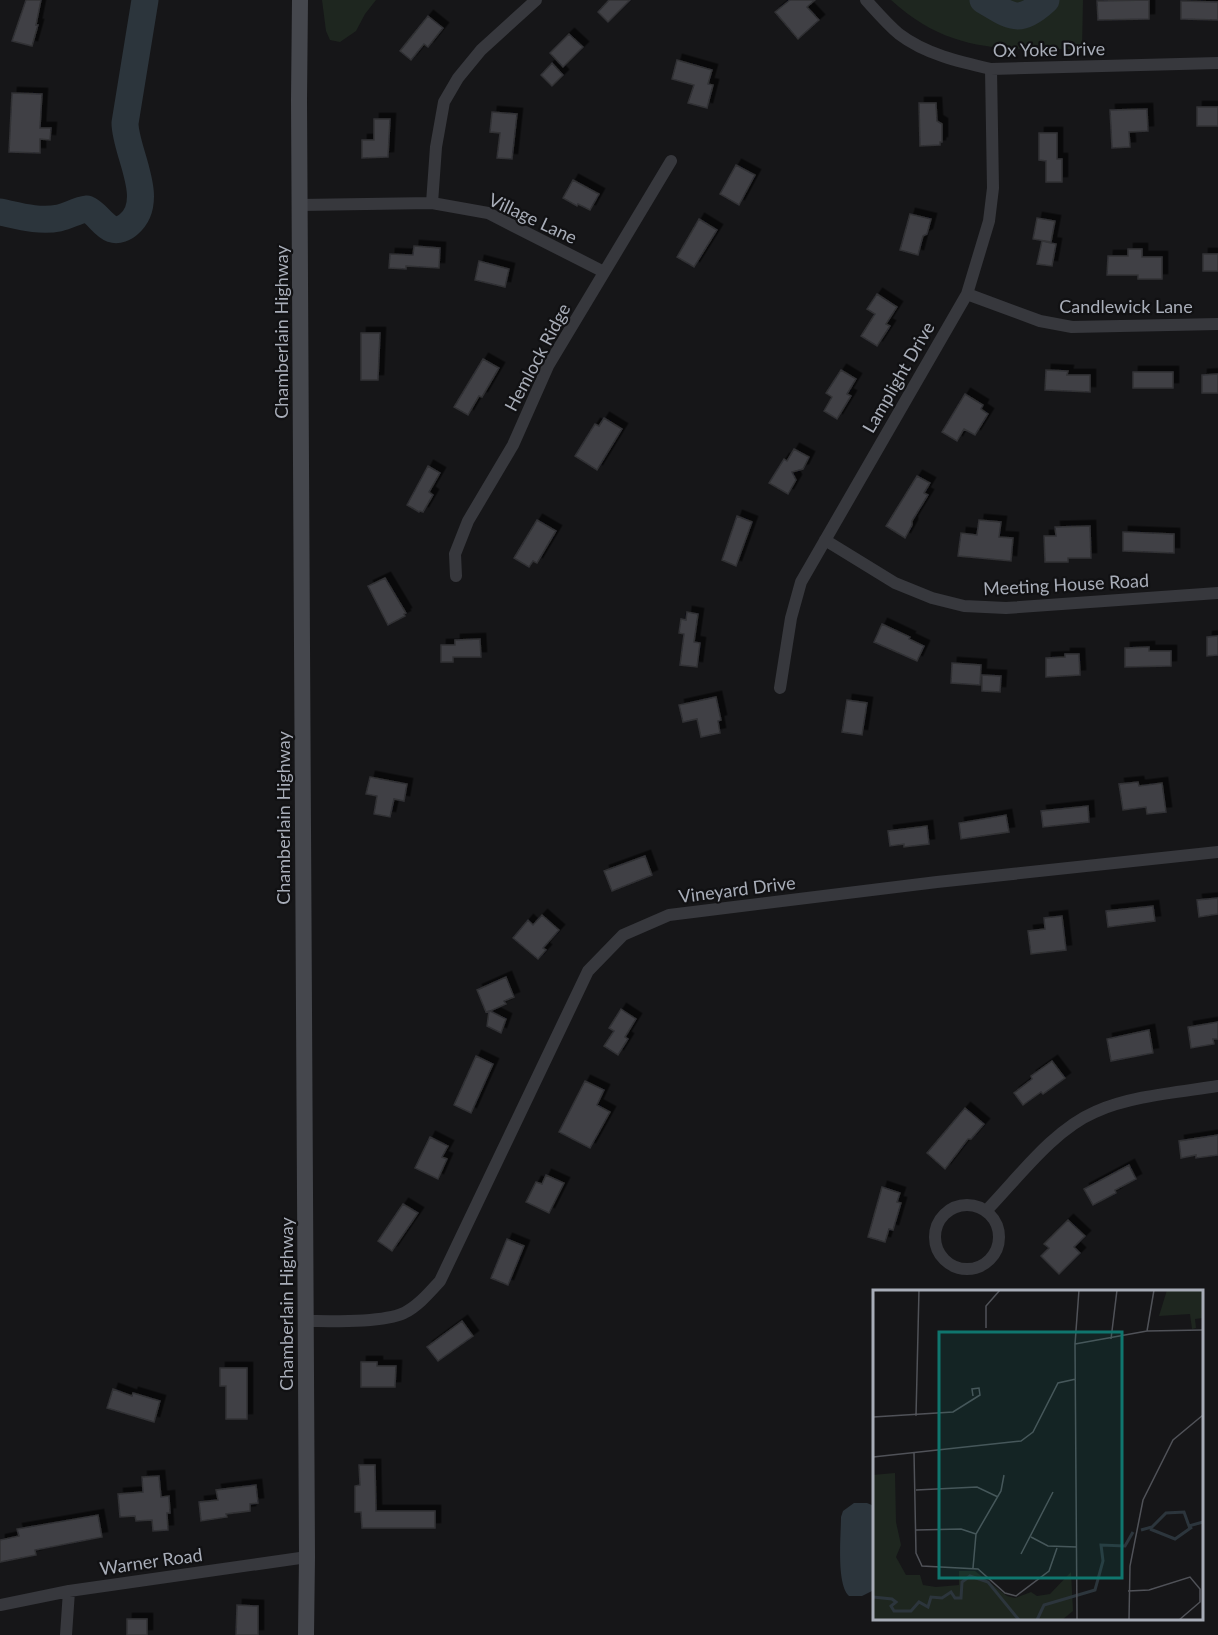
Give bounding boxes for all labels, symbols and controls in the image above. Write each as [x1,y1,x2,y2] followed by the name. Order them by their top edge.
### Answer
[993,37,1105,61] street label: Ox Yoke Drive
[485,188,581,248] street label: Village Lane
[270,245,292,419] street label: Chamberlain Highway
[1059,295,1193,317] street label: Candlewick Lane
[499,299,575,415] street label: Hemlock Ridge
[857,317,939,437] street label: Lamplight Drive
[983,569,1149,599] street label: Meeting House Road
[272,731,294,905] street label: Chamberlain Highway
[677,871,797,907] street label: Vineyard Drive
[275,1217,297,1391] street label: Chamberlain Highway
[873,1290,1203,1620] inset map
[98,1543,204,1579] street label: Warner Road

